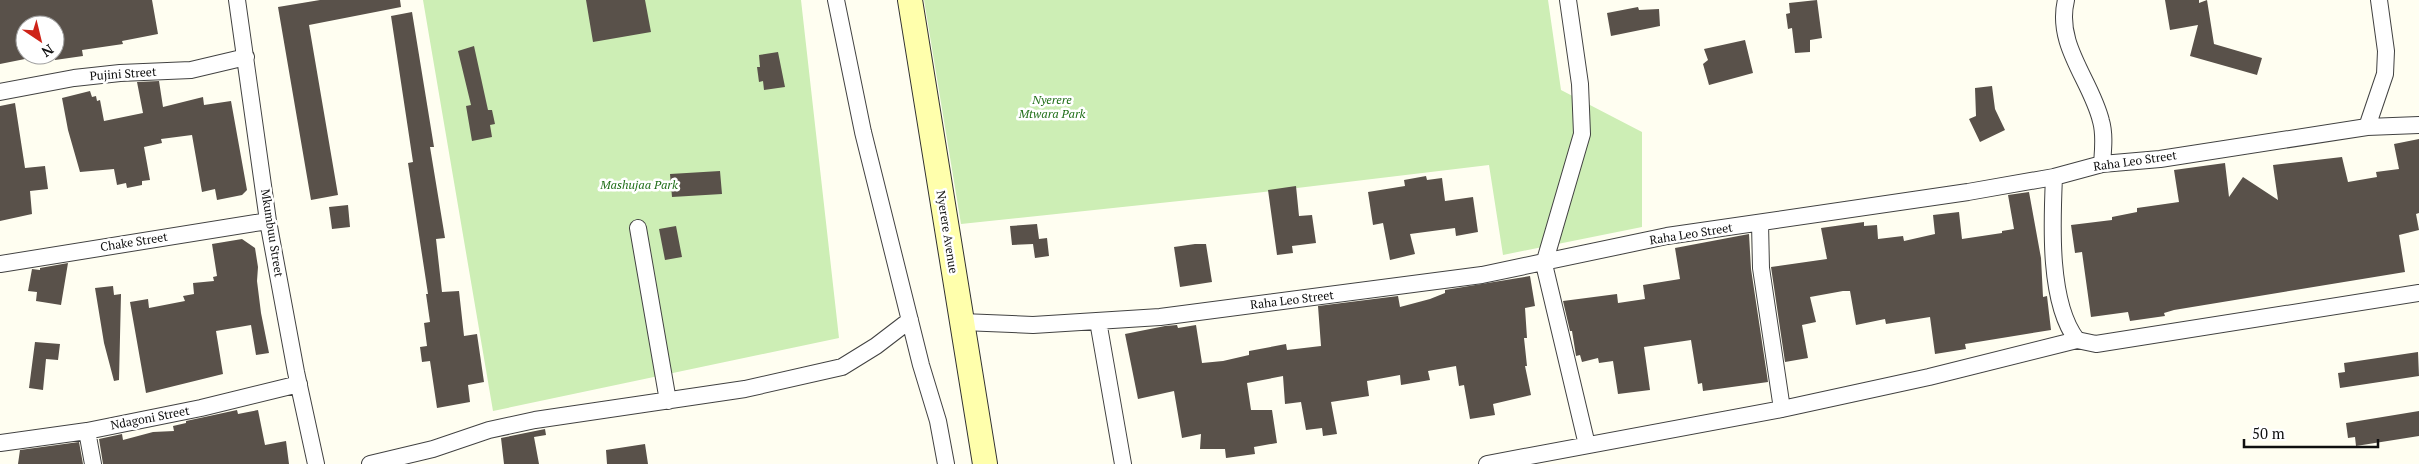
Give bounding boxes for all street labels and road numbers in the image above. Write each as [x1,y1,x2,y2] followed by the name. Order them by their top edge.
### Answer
[89,64,157,83] street label: Pujini Street
[2092,147,2178,174] street label: Raha Leo Street
[258,188,287,279] street label: Mkumbuu Street
[934,189,961,275] street label: Nyerere Avenue
[1648,219,1734,247] street label: Raha Leo Street
[99,229,169,254] street label: Chake Street
[1249,287,1335,312] street label: Raha Leo Street
[109,402,191,433] street label: Ndagoni Street

